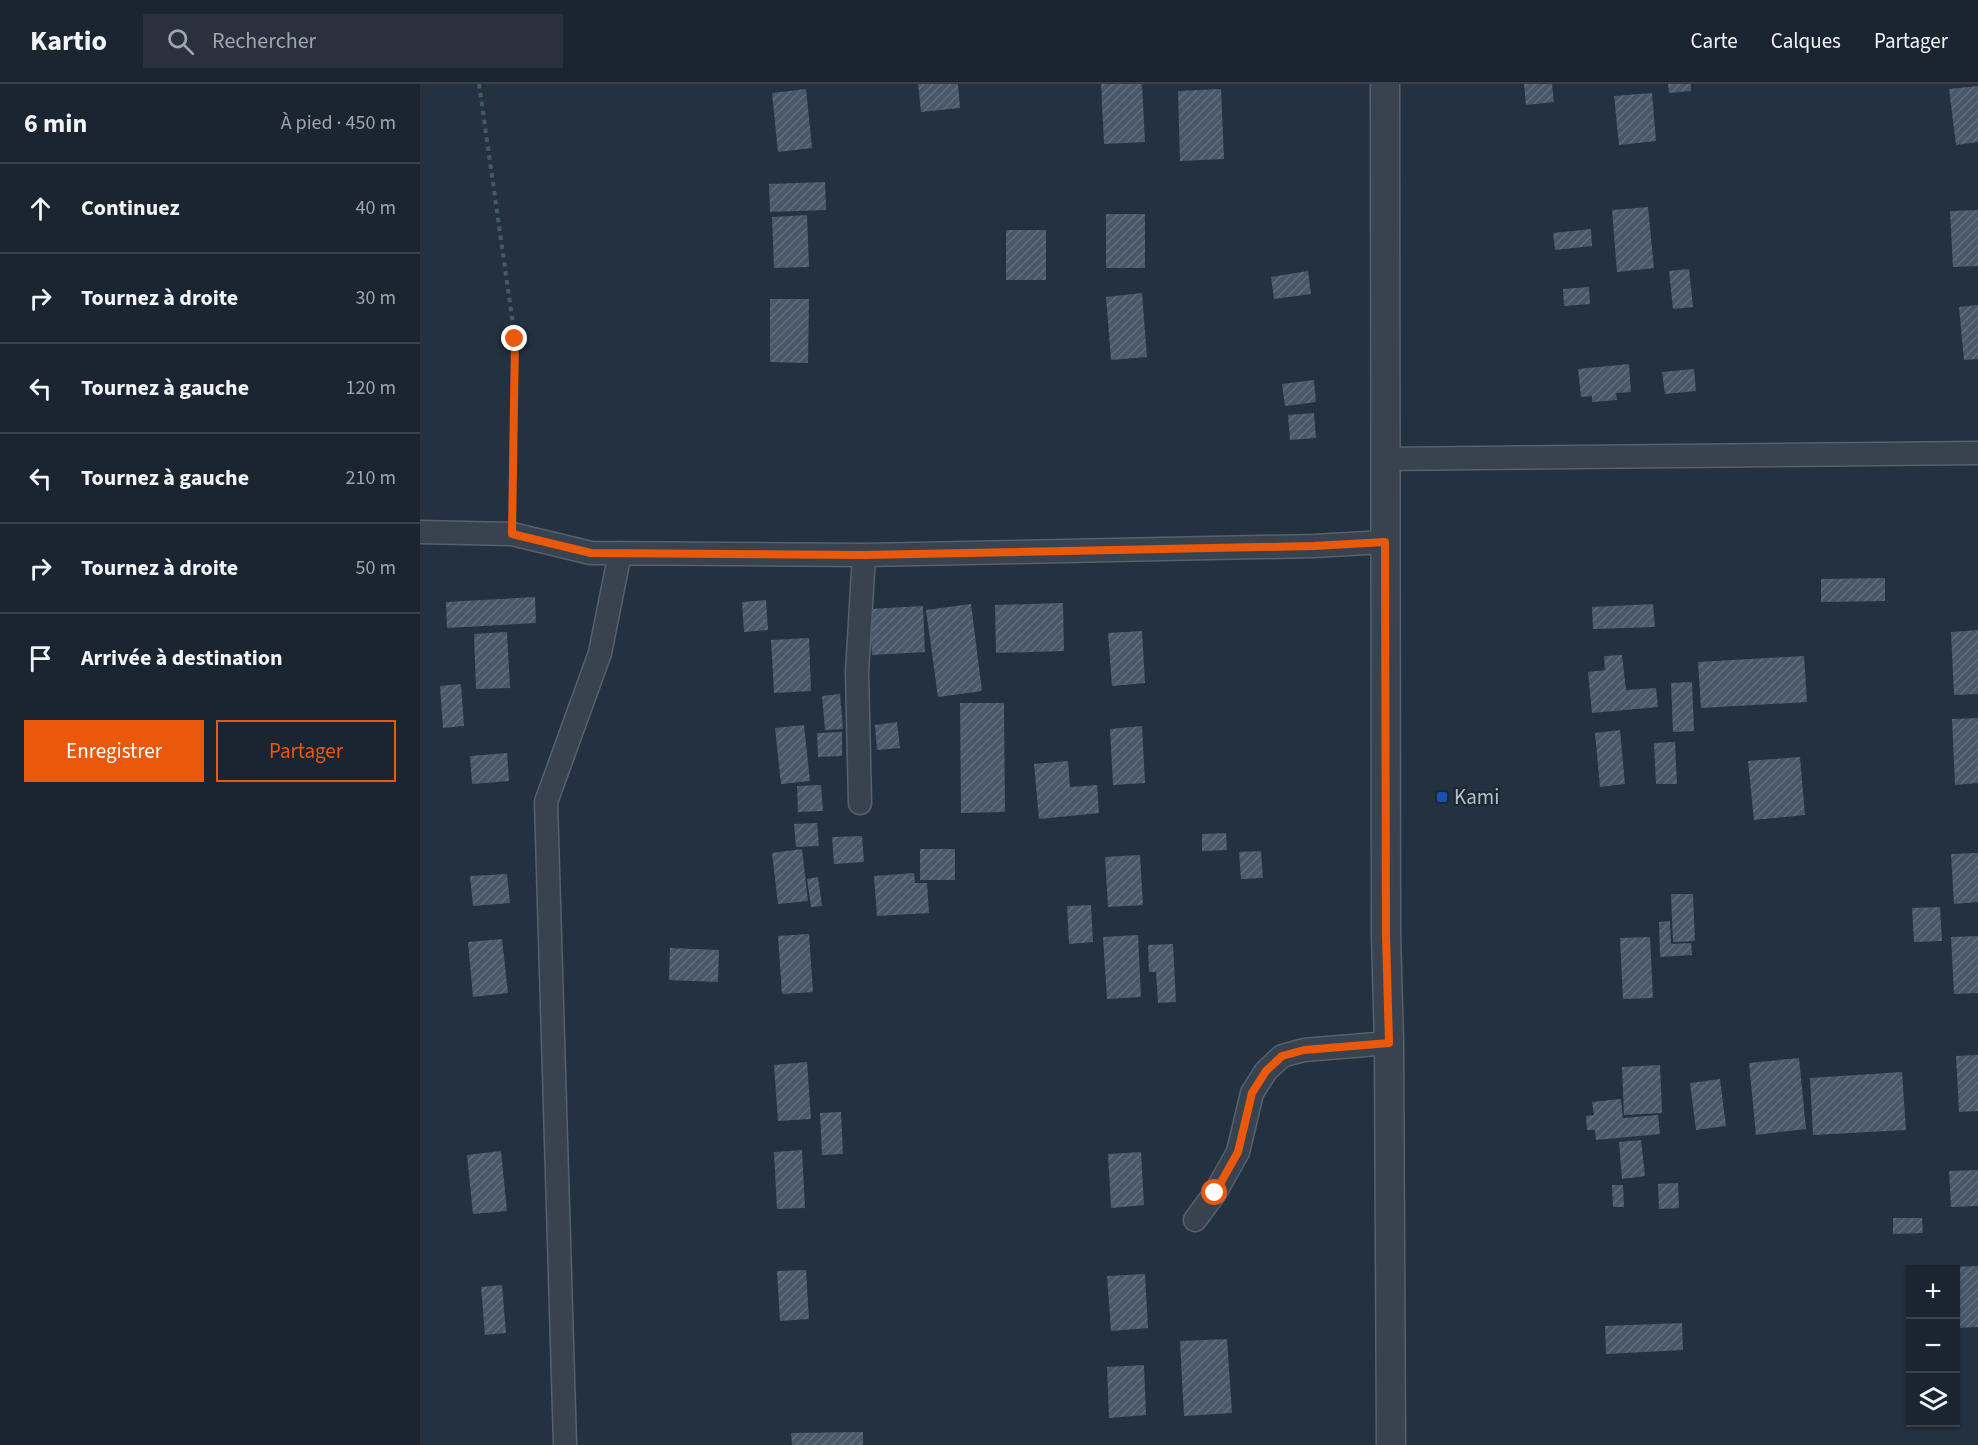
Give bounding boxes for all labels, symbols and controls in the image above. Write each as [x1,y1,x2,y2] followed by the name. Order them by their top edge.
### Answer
[143,14,563,68] search box
[30,21,107,61] text: Kartio
[164,25,197,58] icon: search
[212,25,316,57] text: Rechercher
[1691,26,1738,56] text: Carte
[1771,26,1841,56] text: Calques
[1874,26,1948,56] text: Partager
[24,105,87,142] text: 6 min
[281,109,396,137] text: À pied · 450 m
[24,192,57,225] icon: ahead
[81,192,180,224] text: Continuez
[356,194,396,222] text: 40 m
[24,282,57,315] icon: right
[81,282,238,314] text: Tournez à droite
[356,284,396,312] text: 30 m
[501,325,527,351] route end
[24,372,57,405] icon: left
[81,372,249,404] text: Tournez à gauche
[346,374,396,402] text: 120 m
[24,462,57,495] icon: left
[81,462,249,494] text: Tournez à gauche
[346,464,396,492] text: 210 m
[24,552,57,585] icon: right
[81,552,238,584] text: Tournez à droite
[356,554,396,582] text: 50 m
[24,642,57,675] icon: arrive
[81,642,283,674] text: Arrivée à destination
[24,720,204,782] button: Enregistrer
[216,720,396,782] button: Partager
[1454,782,1499,812] place label: Kami
[1435,790,1449,804] marker: Kami
[1201,1179,1227,1205] route start
[1906,1265,1960,1427] map controls
[1906,1265,1960,1319] button: +
[1906,1319,1960,1373] button: −
[1906,1373,1960,1427] button: layers

